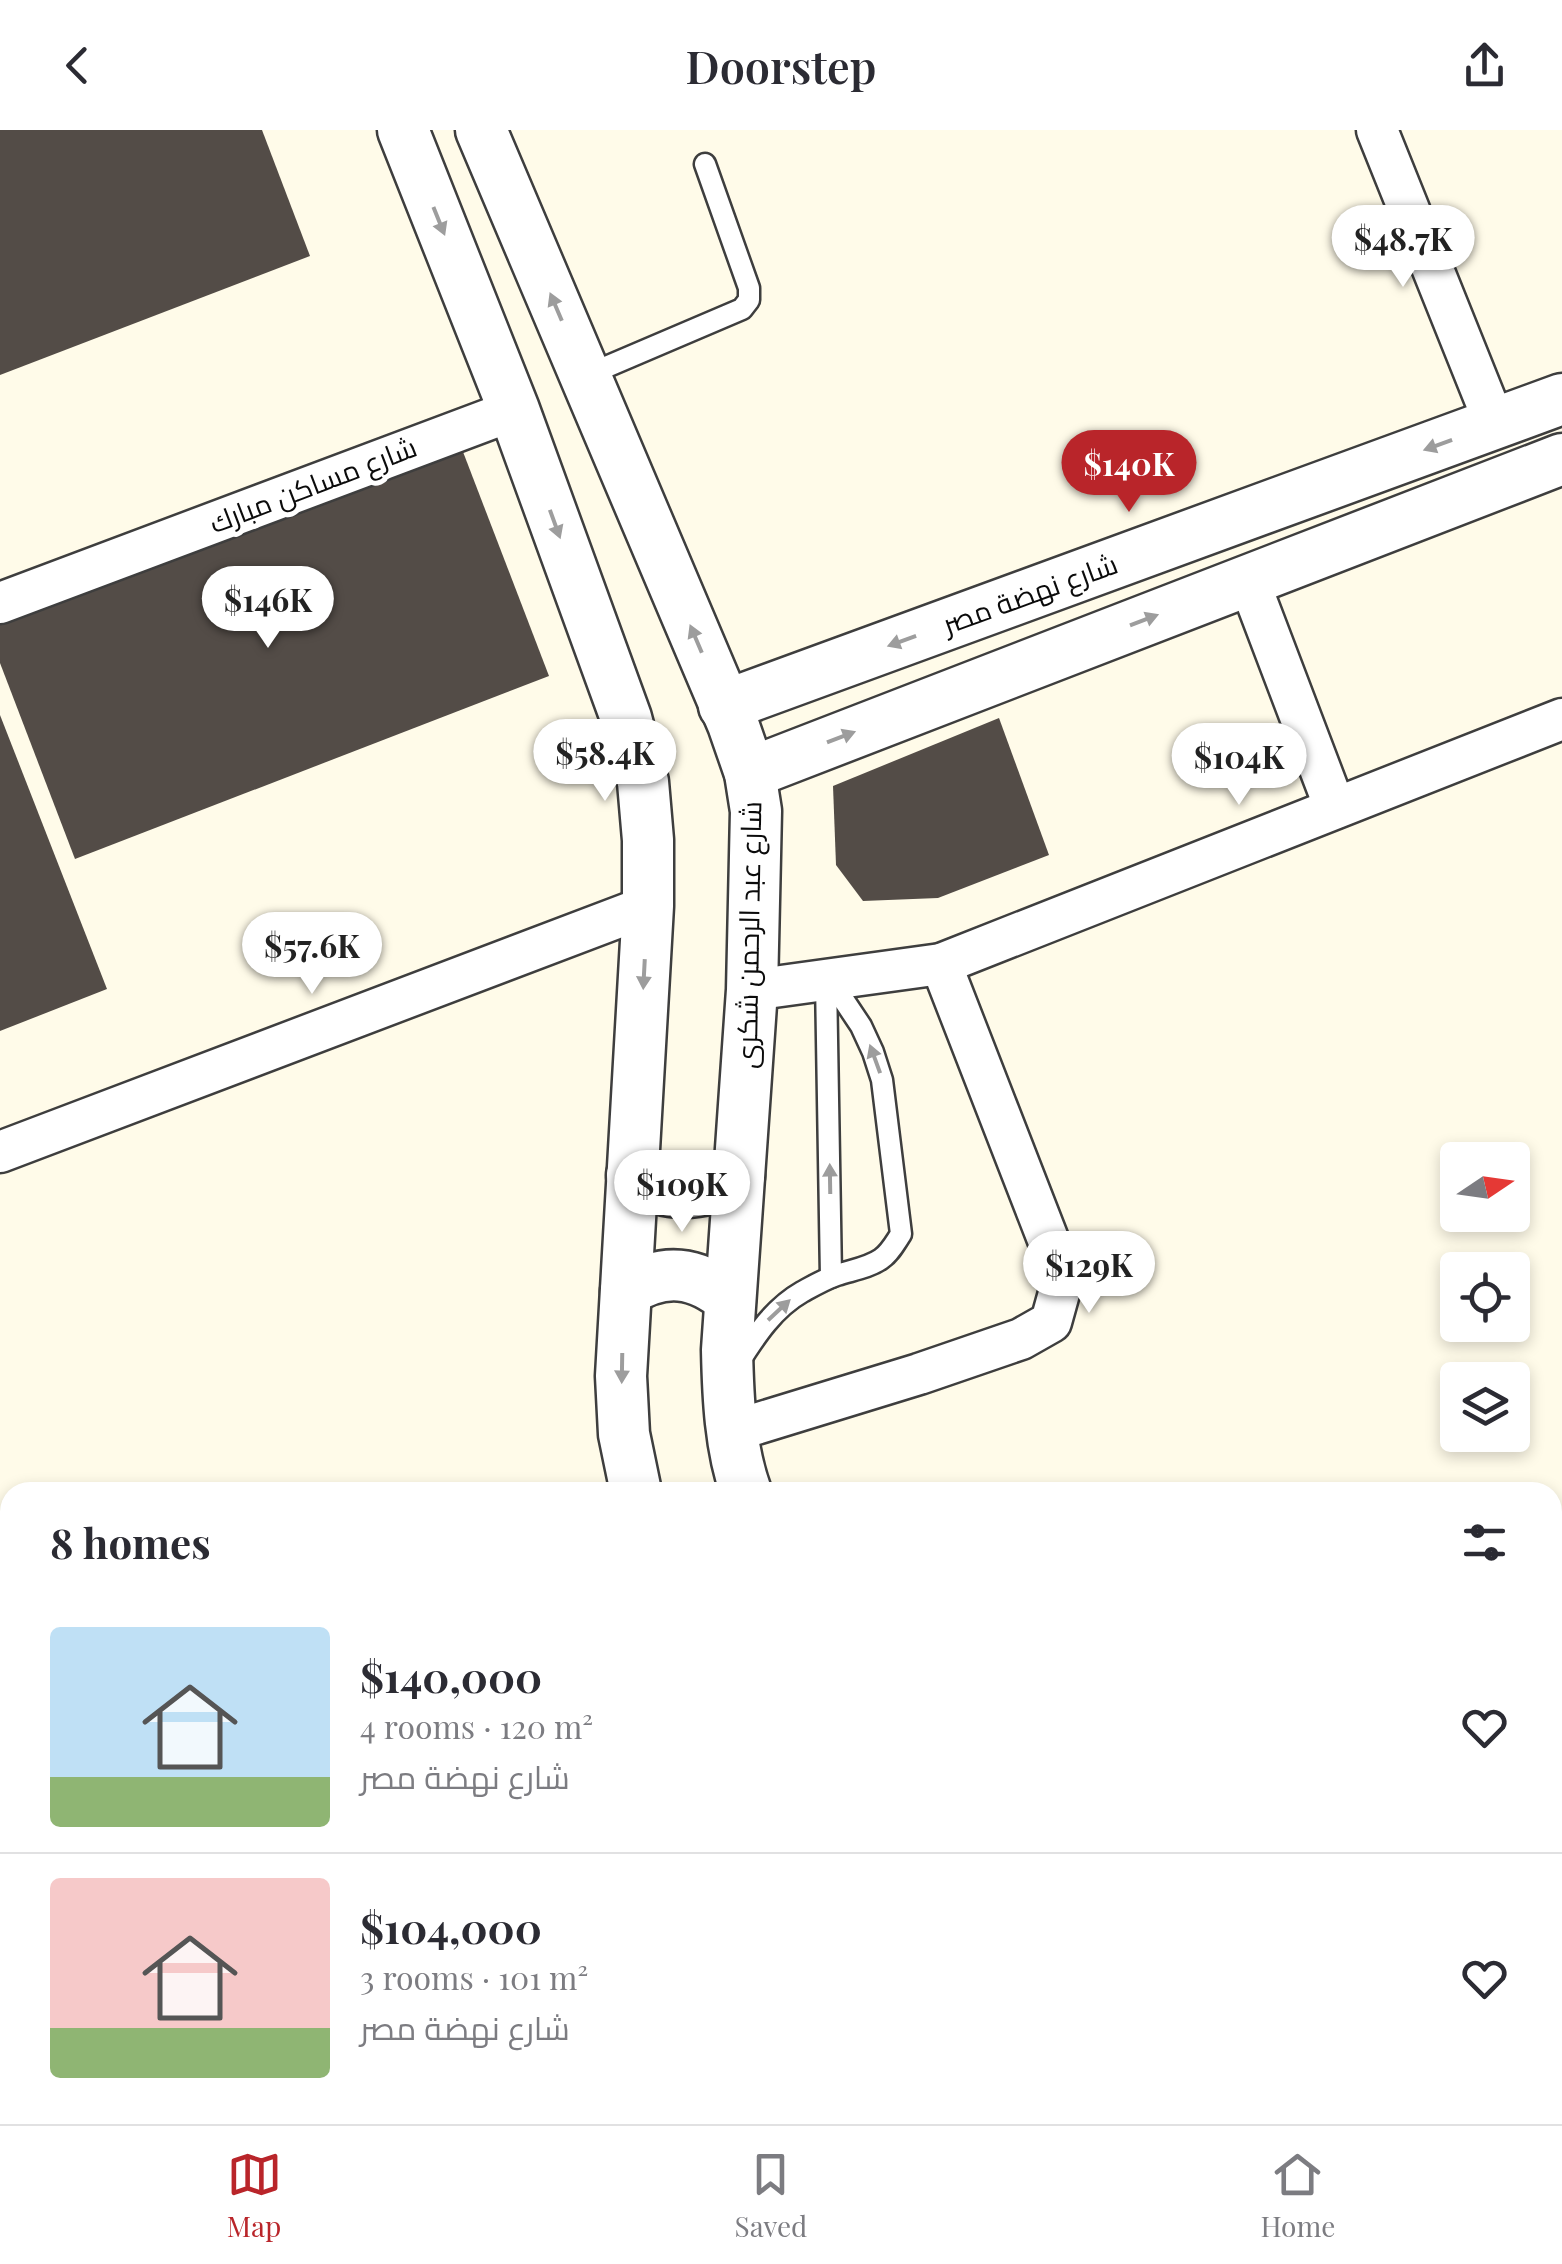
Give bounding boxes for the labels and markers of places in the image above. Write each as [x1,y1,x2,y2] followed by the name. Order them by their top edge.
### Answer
[1322,205,1484,290] pin: $48.7K
[1059,430,1199,515] pin: $140K
[198,566,338,651] pin: $146K
[524,719,686,804] pin: $58.4K
[1169,723,1309,808] pin: $104K
[231,912,393,997] pin: $57.6K
[612,1150,752,1235] pin: $109K
[1019,1231,1159,1316] pin: $129K

